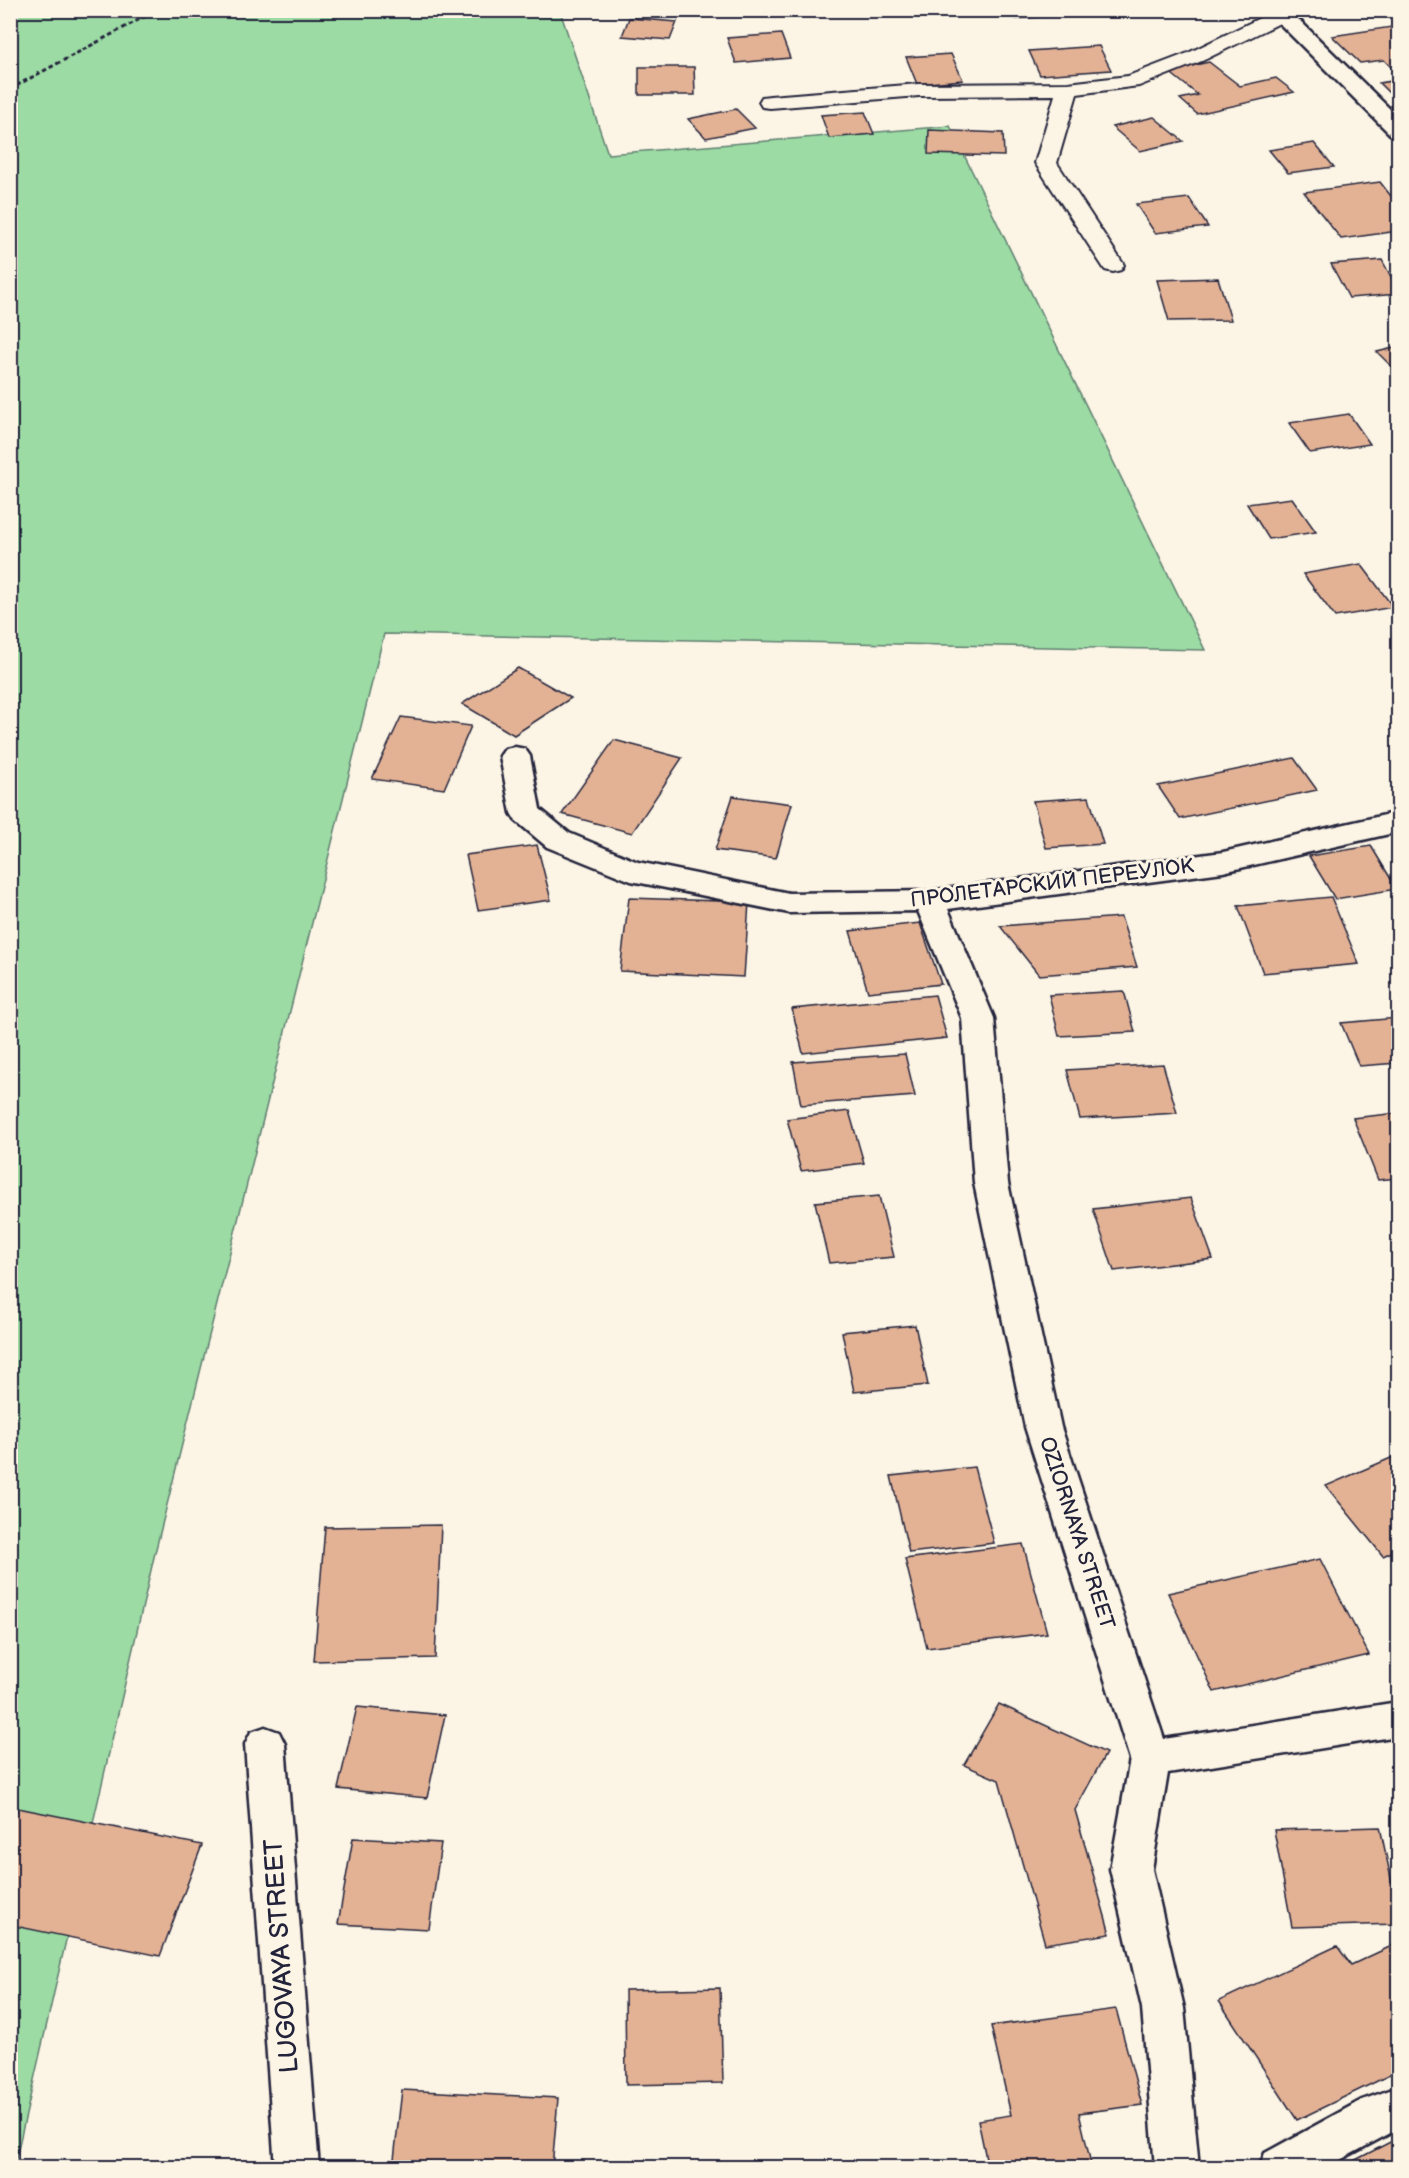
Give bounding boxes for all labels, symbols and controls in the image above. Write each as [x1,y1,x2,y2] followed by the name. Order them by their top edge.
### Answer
[909,853,1196,913] street label: ПРОЛЕТАРСКИЙ ПЕРЕУЛОК
[1034,1434,1120,1633] street label: OZIORNAYA STREET
[258,1837,306,2074] street label: LUGOVAYA STREET

